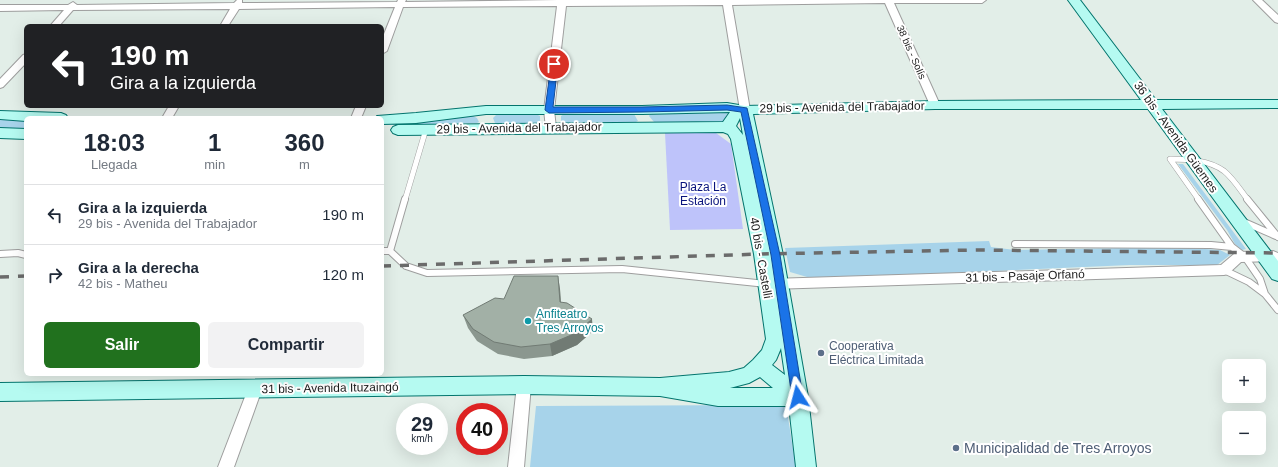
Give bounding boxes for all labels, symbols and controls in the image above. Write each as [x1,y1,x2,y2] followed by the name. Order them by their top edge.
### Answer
[895,24,928,81] street label: 38 bis - Solís
[44,40,96,92] icon: left
[110,40,189,71] text: 190 m
[537,47,571,81] pin
[543,53,565,75] icon: arrive
[110,73,256,93] text: Gira a la izquierda
[1131,79,1221,195] street label: 36 bis - Avenida Güemes
[759,99,925,115] street label: 29 bis - Avenida del Trabajador
[436,120,602,136] street label: 29 bis - Avenida del Trabajador
[83,129,145,156] text: 18:03
[208,129,221,156] text: 1
[285,129,325,156] text: 360
[91,157,137,172] text: Llegada
[204,157,225,172] text: min
[299,157,310,172] text: m
[680,180,727,208] park label: Plaza La Estación
[78,199,207,216] text: Gira a la izquierda
[44,204,66,226] icon: left
[322,206,364,223] text: 190 m
[78,216,257,231] text: 29 bis - Avenida del Trabajador
[747,216,775,300] street label: 40 bis - Castelli
[78,259,199,276] text: Gira a la derecha
[44,264,66,286] icon: right
[322,266,364,283] text: 120 m
[965,267,1085,285] street label: 31 bis - Pasaje Orfanó
[78,276,168,291] text: 42 bis - Matheu
[536,307,604,335] place label: Anfiteatro Tres Arroyos
[523,316,533,326] marker: Anfiteatro Tres Arroyos
[44,322,200,368] button: Salir
[208,322,364,368] button: Compartir
[829,339,924,367] place label: Cooperativa Eléctrica Limitada
[816,348,826,358] marker: Cooperativa Eléctrica Limitada
[1222,359,1266,455] map controls
[1222,359,1266,403] button: +
[777,376,819,418] position arrow
[261,380,399,396] street label: 31 bis - Avenida Ituzaingó
[456,403,508,455] speed limit sign: 40
[1222,411,1266,455] button: −
[411,413,433,435] text: 29
[411,433,433,444] text: km/h
[964,440,1152,456] place label: Municipalidad de Tres Arroyos
[951,443,961,453] marker: Municipalidad de Tres Arroyos

